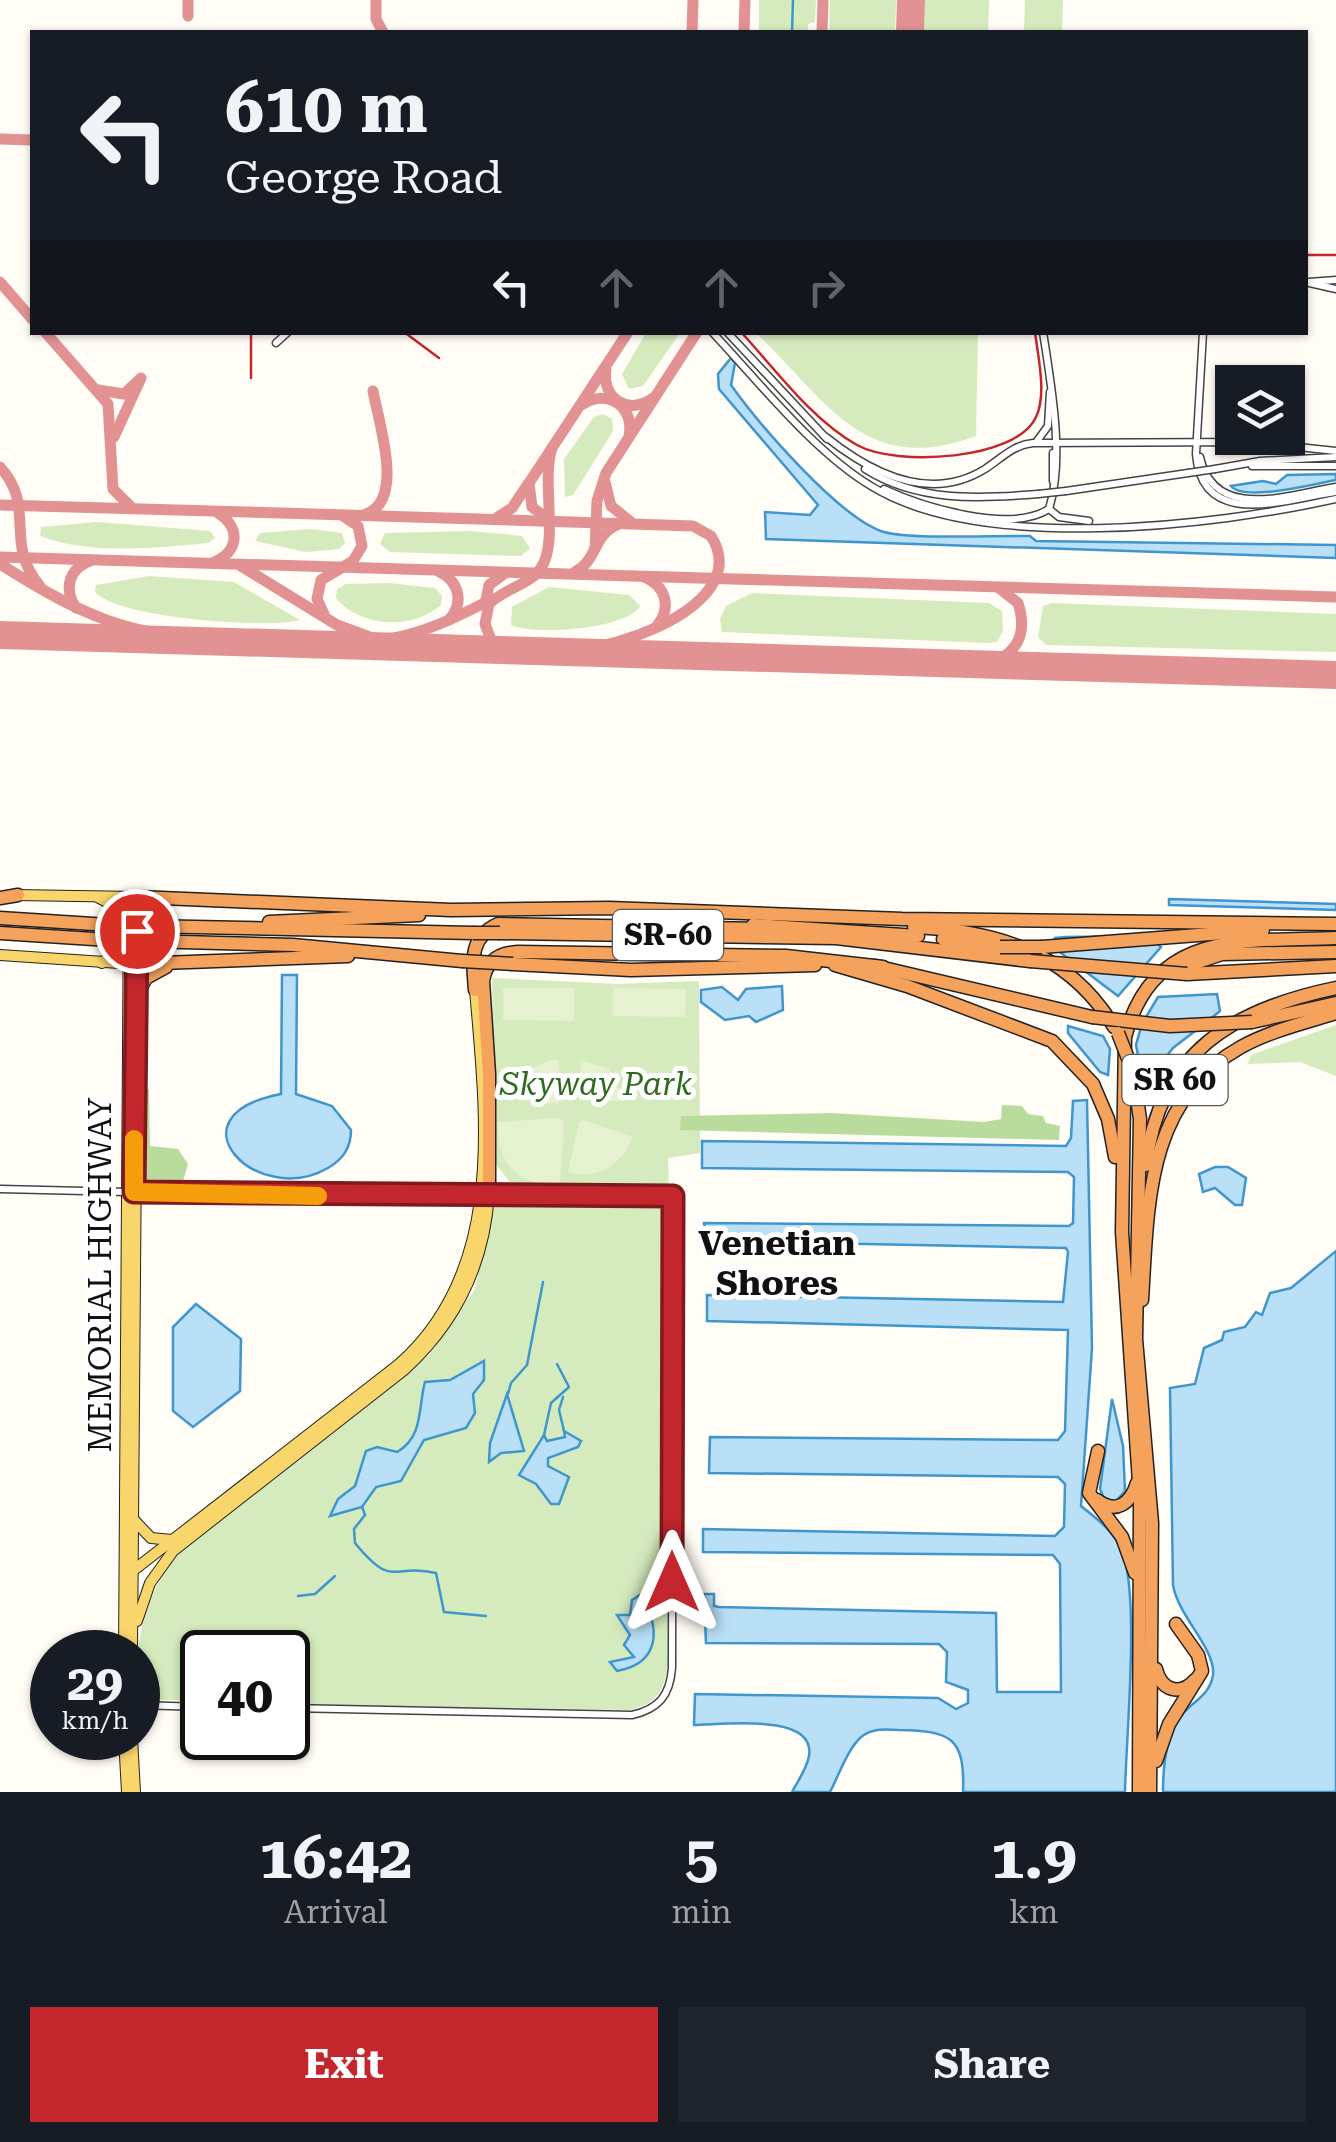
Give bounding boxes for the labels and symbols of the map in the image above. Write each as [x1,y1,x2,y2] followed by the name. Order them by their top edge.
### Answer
[95,889,180,974] pin
[613,910,723,960] road number: SR-60
[1122,1055,1228,1105] road number: SR 60
[499,1065,693,1103] park label: Skyway Park
[81,1097,119,1453] street label: MEMORIAL HIGHWAY
[698,1223,856,1304] district label: Venetian Shores
[620,1530,724,1634] position arrow
[180,1630,310,1760] speed limit sign: 40

